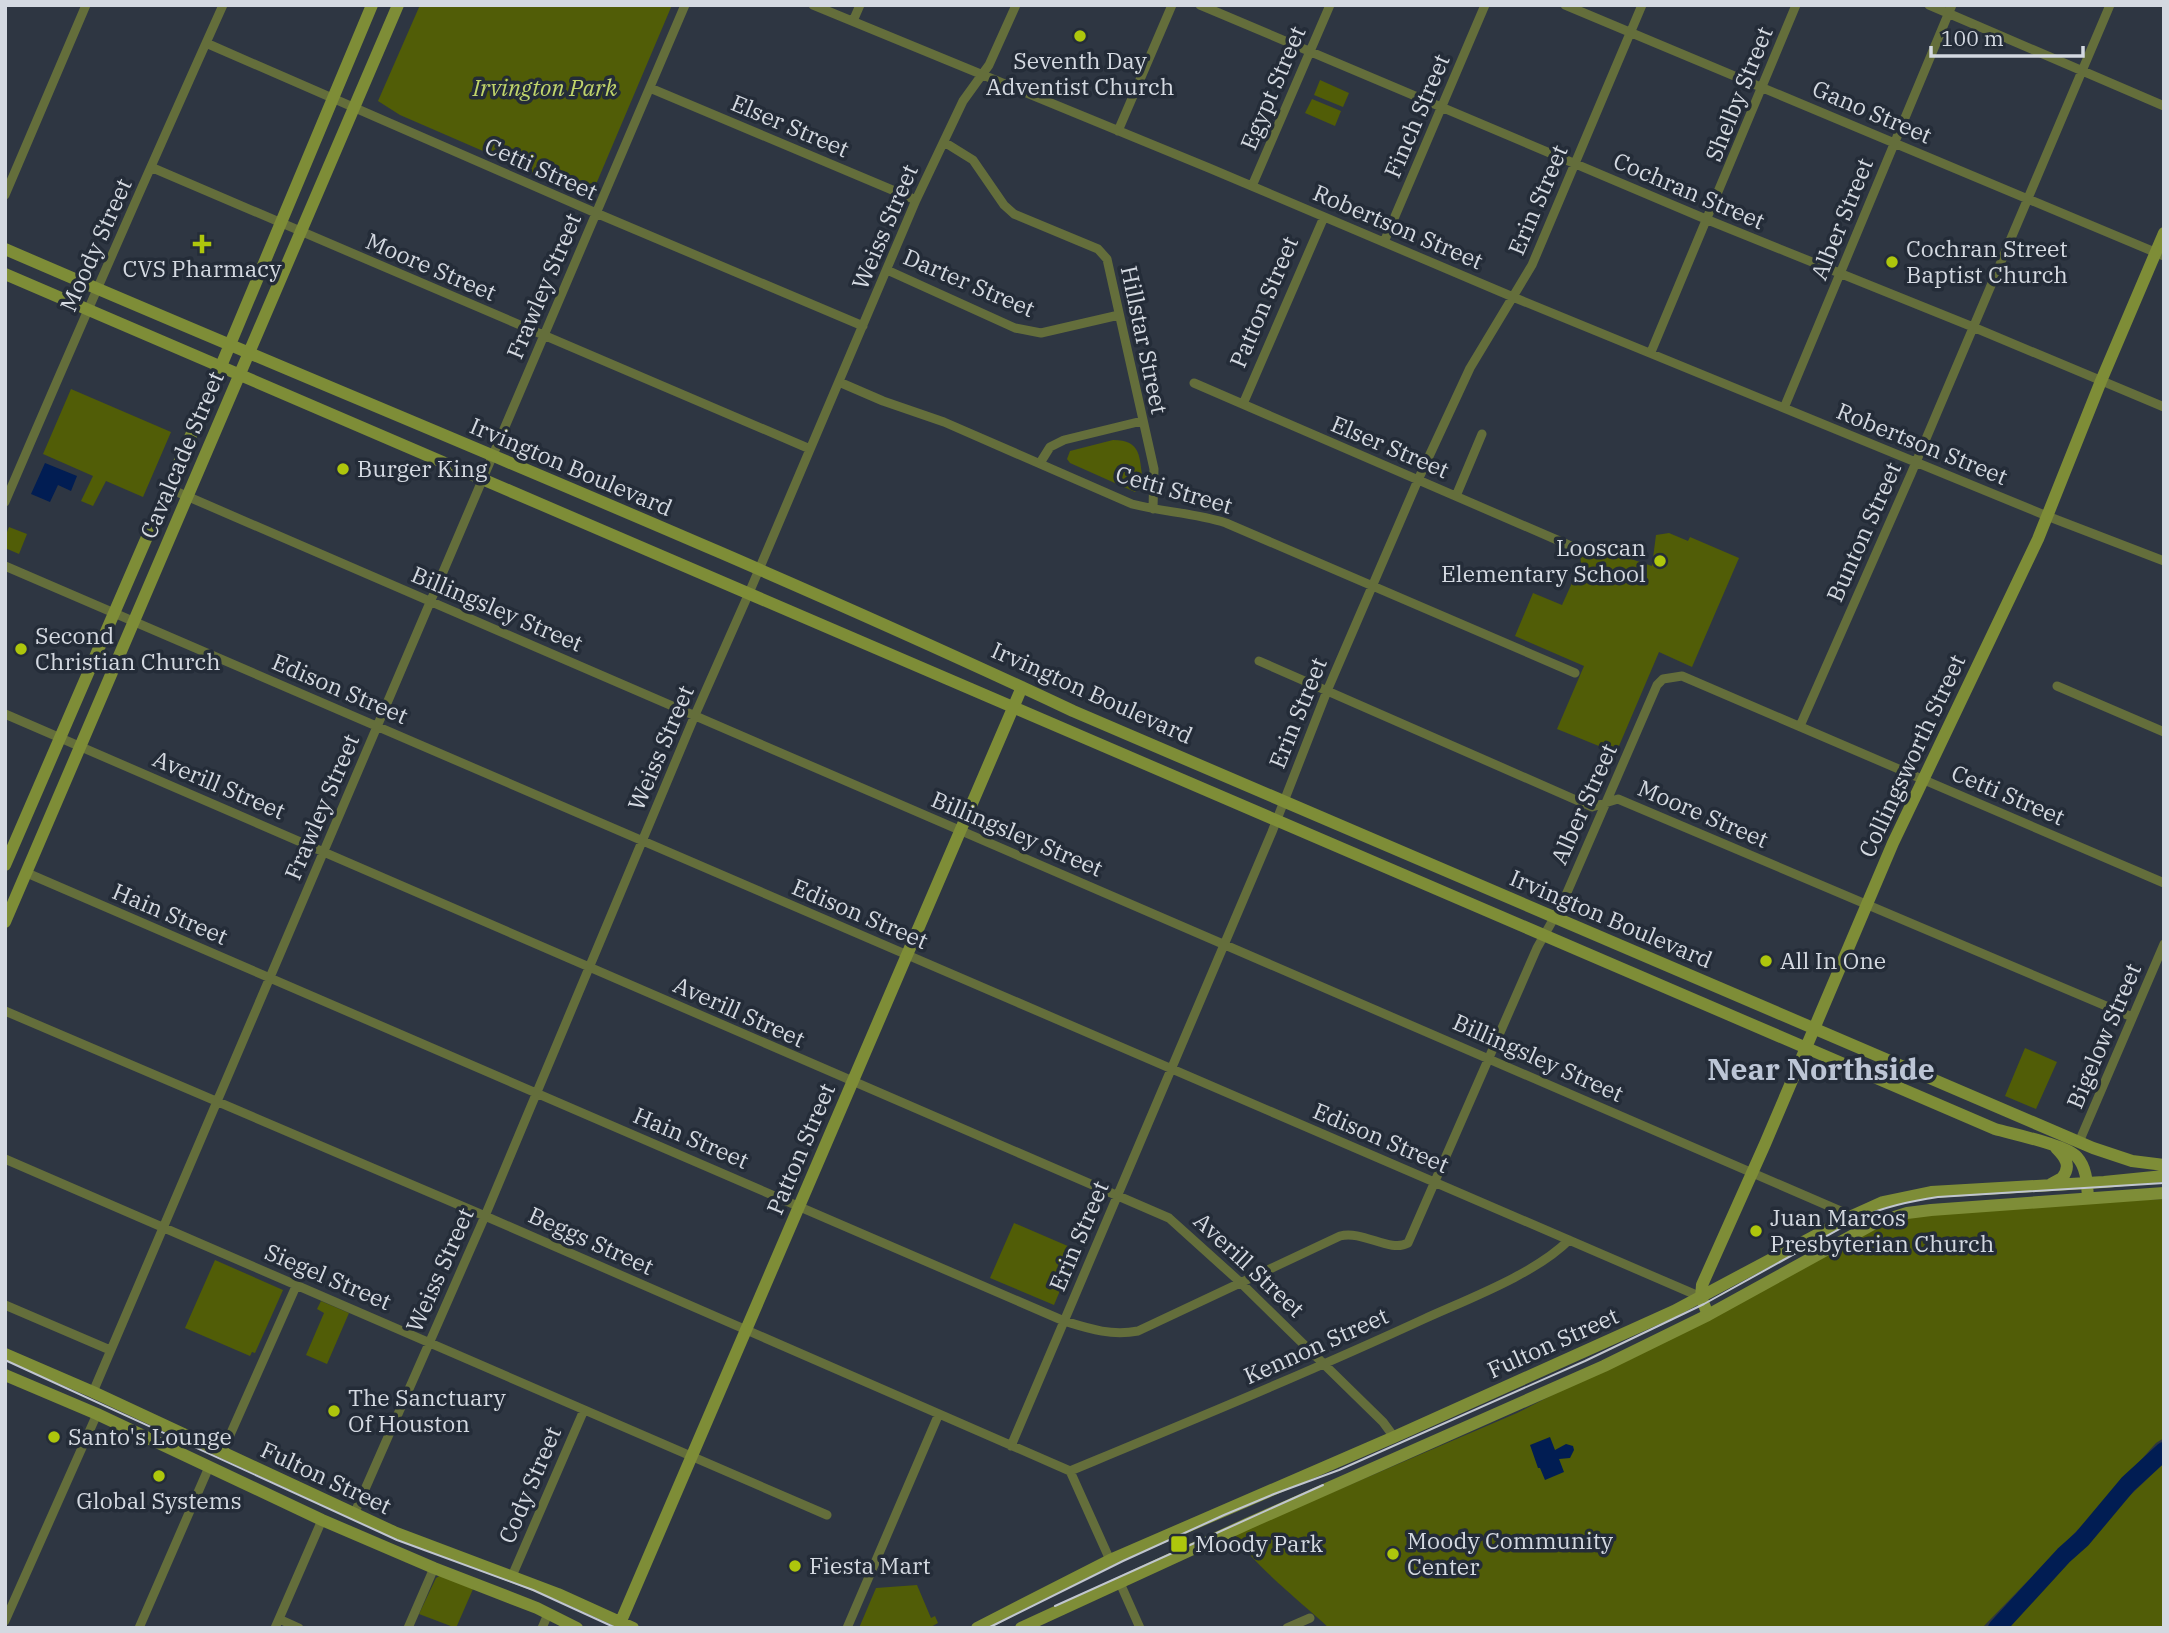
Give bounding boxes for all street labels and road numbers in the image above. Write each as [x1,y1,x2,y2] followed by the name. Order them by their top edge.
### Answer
[1233,21,1312,154] street label: Egypt Street
[1697,22,1779,166] street label: Shelby Street
[1376,49,1456,182] street label: Finch Street
[1808,72,1937,150] street label: Gano Street
[727,87,854,163] street label: Elser Street
[480,130,602,206] street label: Cetti Street
[1500,140,1574,259] street label: Erin Street
[1609,145,1770,235] street label: Cochran Street
[1803,153,1879,284] street label: Alber Street
[844,160,924,294] street label: Weiss Street
[52,173,138,316] street label: Moody Street
[1309,177,1488,275] street label: Robertson Street
[499,208,587,363] street label: Frawley Street
[362,225,501,307] street label: Moore Street
[1222,231,1304,372] street label: Patton Street
[899,241,1040,323] street label: Darter Street
[1115,263,1175,417] street label: Hillstar Street
[132,366,230,543] street label: Cavalcade Street
[1832,395,2012,491] street label: Robertson Street
[1327,408,1454,484] street label: Elser Street
[466,410,677,522] street label: Irvington Boulevard
[1819,457,1907,606] street label: Bunton Street
[1112,458,1236,520] street label: Cetti Street
[407,558,588,658] street label: Billingsley Street
[987,634,1198,750] street label: Irvington Boulevard
[268,646,413,730] street label: Edison Street
[1851,649,1971,862] street label: Collingsworth Street
[1261,653,1333,772] street label: Erin Street
[620,681,700,815] street label: Weiss Street
[277,729,365,884] street label: Frawley Street
[1543,739,1623,869] street label: Alber Street
[149,743,290,825] street label: Averill Street
[1947,757,2070,831] street label: Cetti Street
[1634,772,1773,854] street label: Moore Street
[927,783,1108,883] street label: Billingsley Street
[1506,862,1717,974] street label: Irvington Boulevard
[788,871,933,955] street label: Edison Street
[108,875,233,951] street label: Hain Street
[2059,958,2147,1113] street label: Bigelow Street
[669,969,810,1053] street label: Averill Street
[1448,1006,1628,1108] street label: Billingsley Street
[759,1078,841,1219] street label: Patton Street
[1309,1095,1454,1179] street label: Edison Street
[629,1099,754,1175] street label: Hain Street
[1041,1176,1115,1295] street label: Erin Street
[524,1199,659,1281] street label: Beggs Street
[398,1203,480,1336] street label: Weiss Street
[1188,1205,1311,1323] street label: Averill Street
[261,1236,396,1316] street label: Siegel Street
[1239,1300,1393,1390] street label: Kennon Street
[1482,1300,1623,1384] street label: Fulton Street
[491,1422,567,1548] street label: Cody Street
[256,1434,397,1520] street label: Fulton Street

